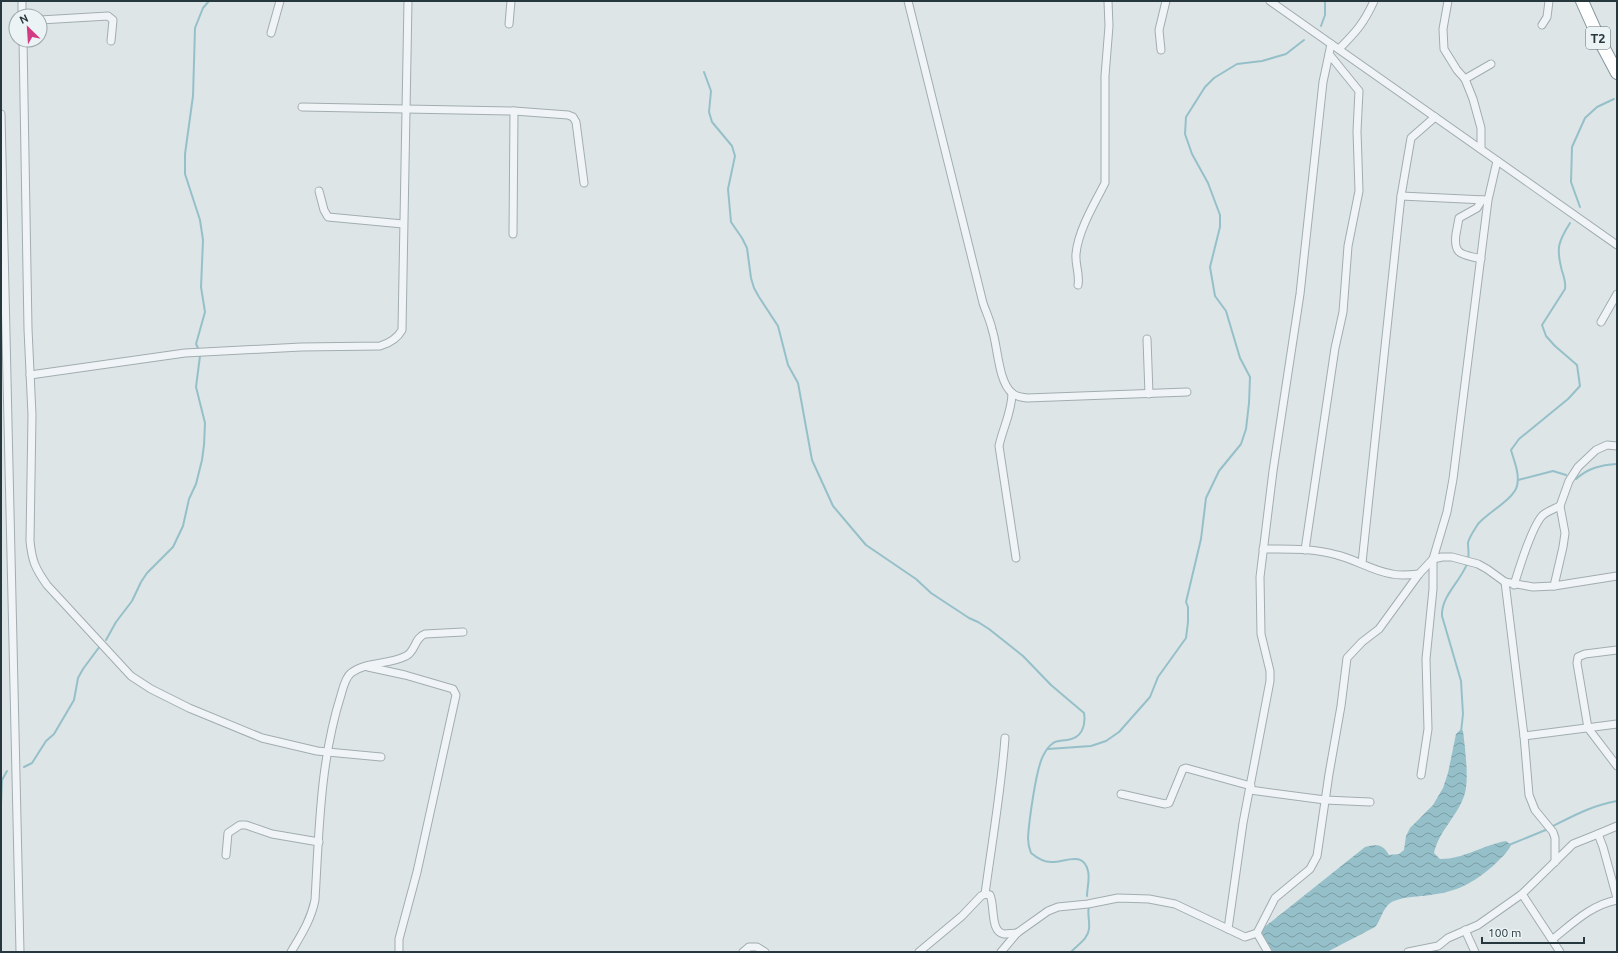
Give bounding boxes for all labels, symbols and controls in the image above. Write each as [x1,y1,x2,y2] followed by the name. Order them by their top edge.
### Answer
[8,8,48,48] north arrow
[18,12,30,26] text: N
[1586,27,1610,49] road number: T2
[1482,919,1584,945] scale bar
[1488,926,1521,939] text: 100 m

